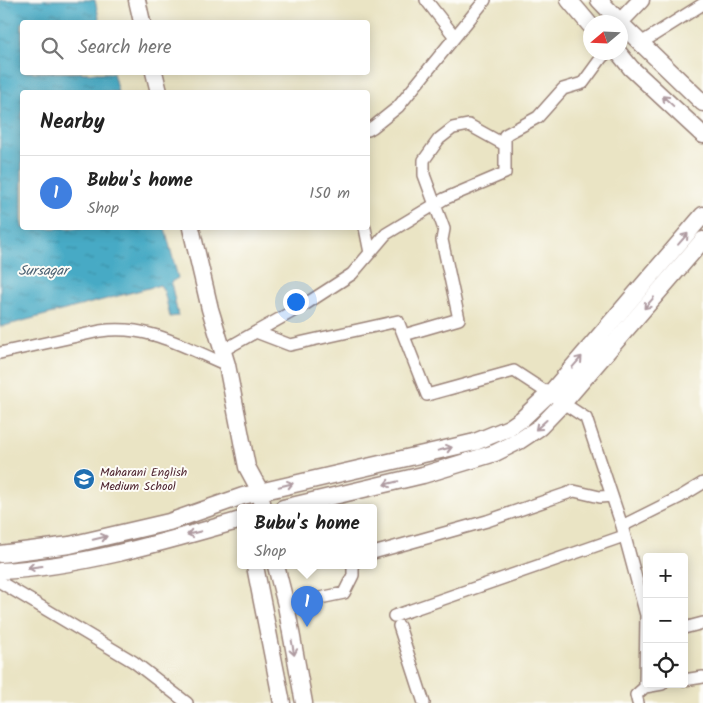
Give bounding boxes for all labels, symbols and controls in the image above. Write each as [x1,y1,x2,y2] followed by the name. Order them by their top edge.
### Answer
[583,15,628,60] north arrow
[20,20,370,75] search box
[78,33,172,63] text: Search here
[38,34,66,62] icon: search
[662,96,674,108] one-way arrow
[40,106,105,139] text: Nearby
[87,166,193,196] text: Bubu's home
[54,181,58,206] text: 1
[309,181,350,206] text: 150 m
[87,196,119,221] text: Shop
[677,233,688,246] one-way arrow
[18,260,71,282] water label: Sursagar
[283,289,309,315] your location
[643,297,654,310] one-way arrow
[571,356,583,369] one-way arrow
[535,419,548,431] one-way arrow
[436,444,452,453] one-way arrow
[100,463,187,496] place label: Maharani English Medium School
[72,467,96,491] school or university icon: Maharani English Medium School
[383,479,399,488] one-way arrow
[278,480,294,489] one-way arrow
[237,504,377,569] popup
[254,509,360,539] text: Bubu's home
[186,529,202,538] one-way arrow
[91,533,107,542] one-way arrow
[254,539,286,564] text: Shop
[643,553,688,688] map controls
[643,553,688,598] button: +
[27,562,43,572] one-way arrow
[291,586,323,627] pin: 1
[643,598,688,643] button: −
[289,639,299,655] one-way arrow
[643,643,688,688] button: locate

